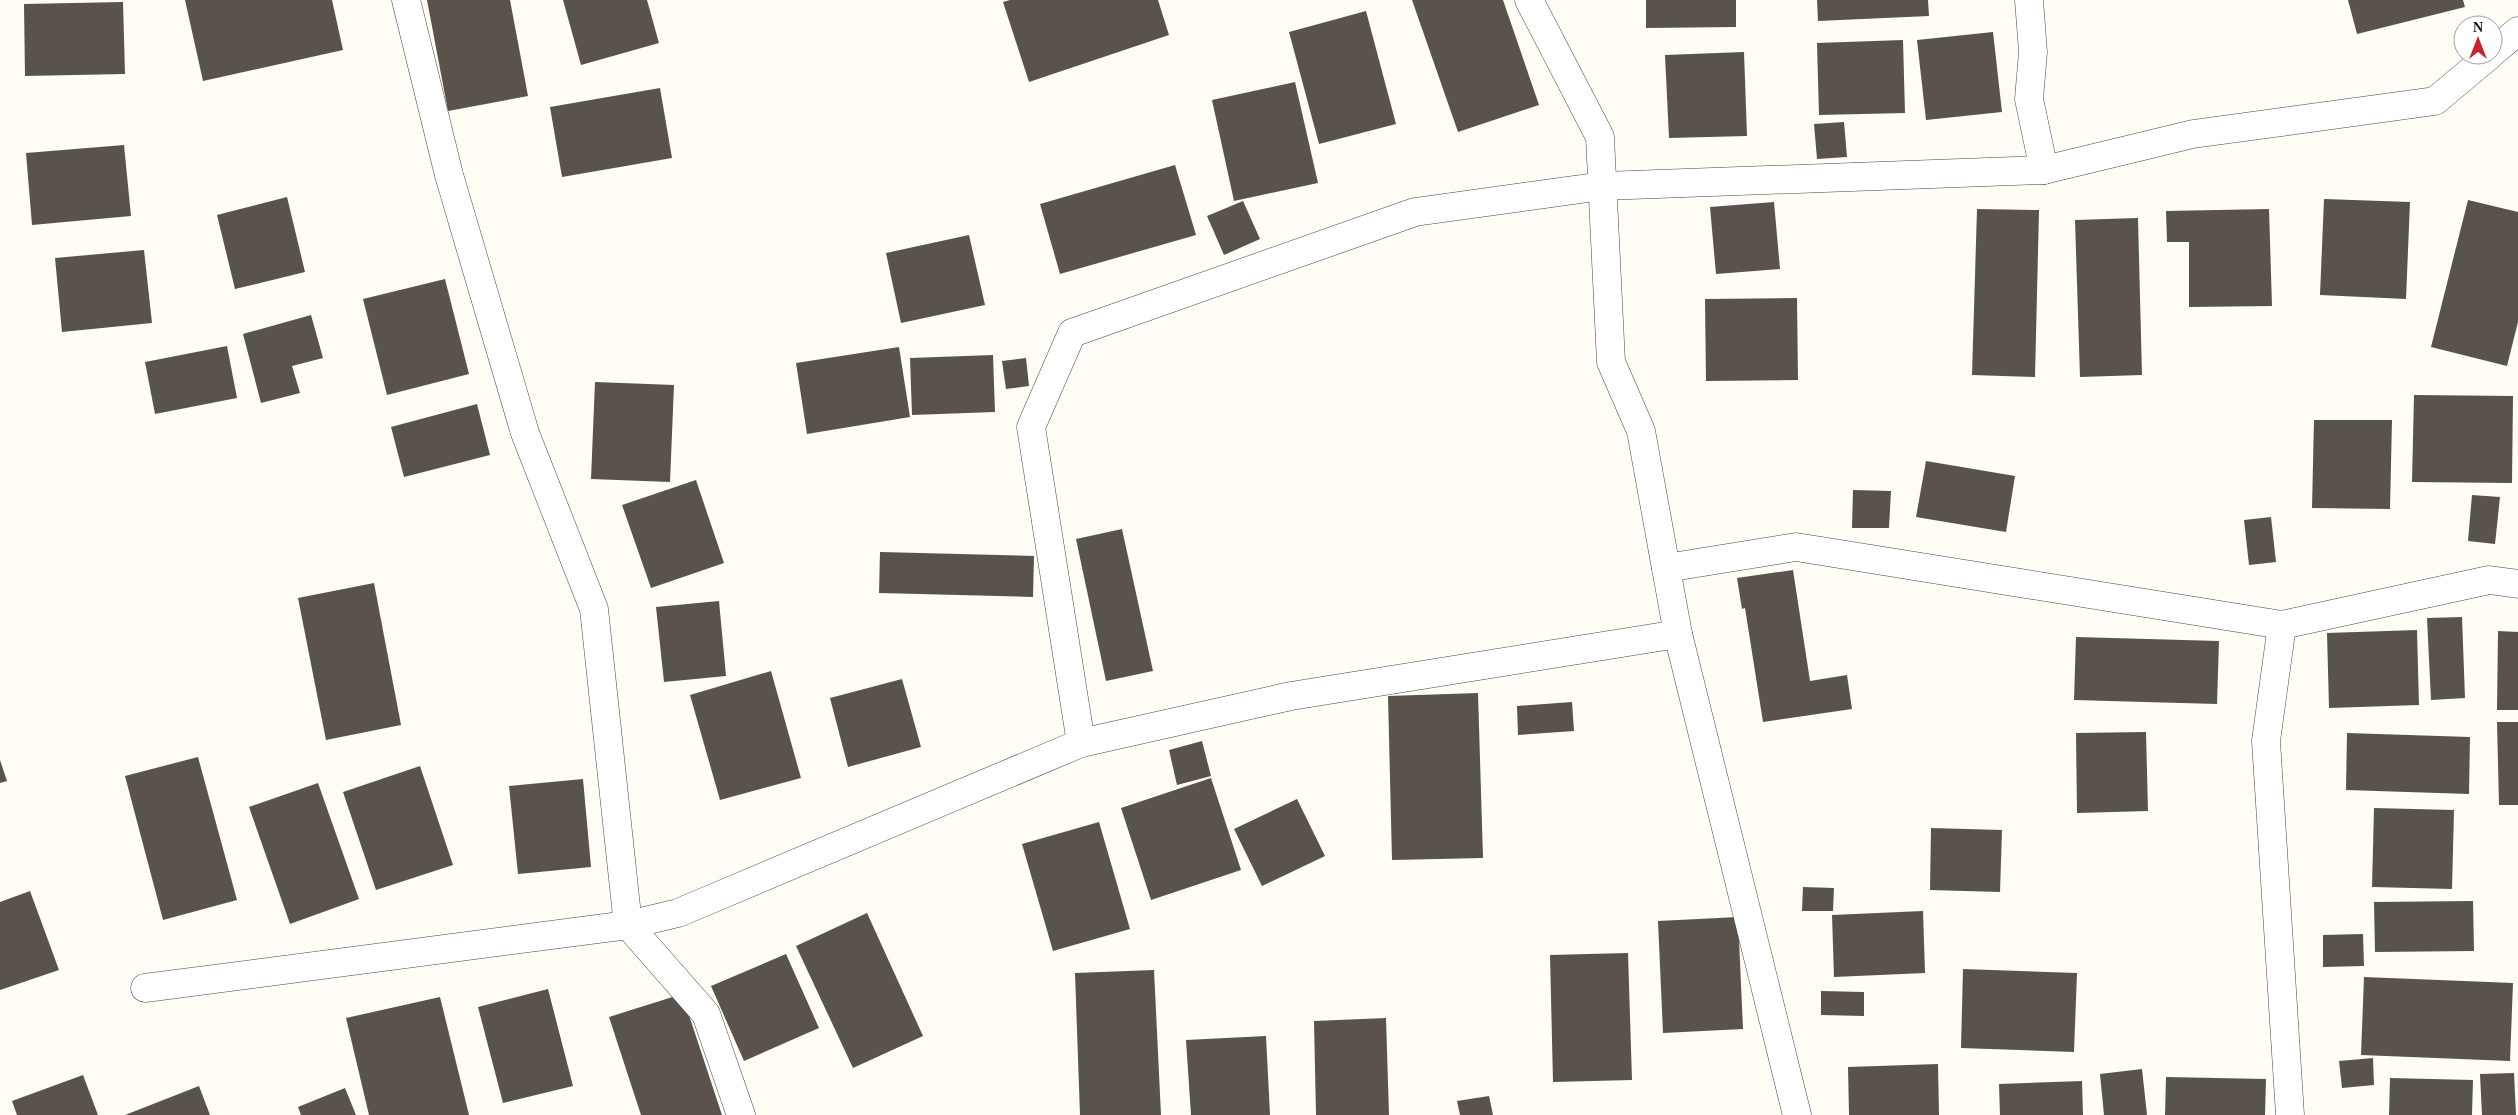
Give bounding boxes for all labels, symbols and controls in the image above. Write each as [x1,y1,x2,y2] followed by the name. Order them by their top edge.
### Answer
[2453,15,2503,65] north arrow
[2473,20,2483,35] text: N

